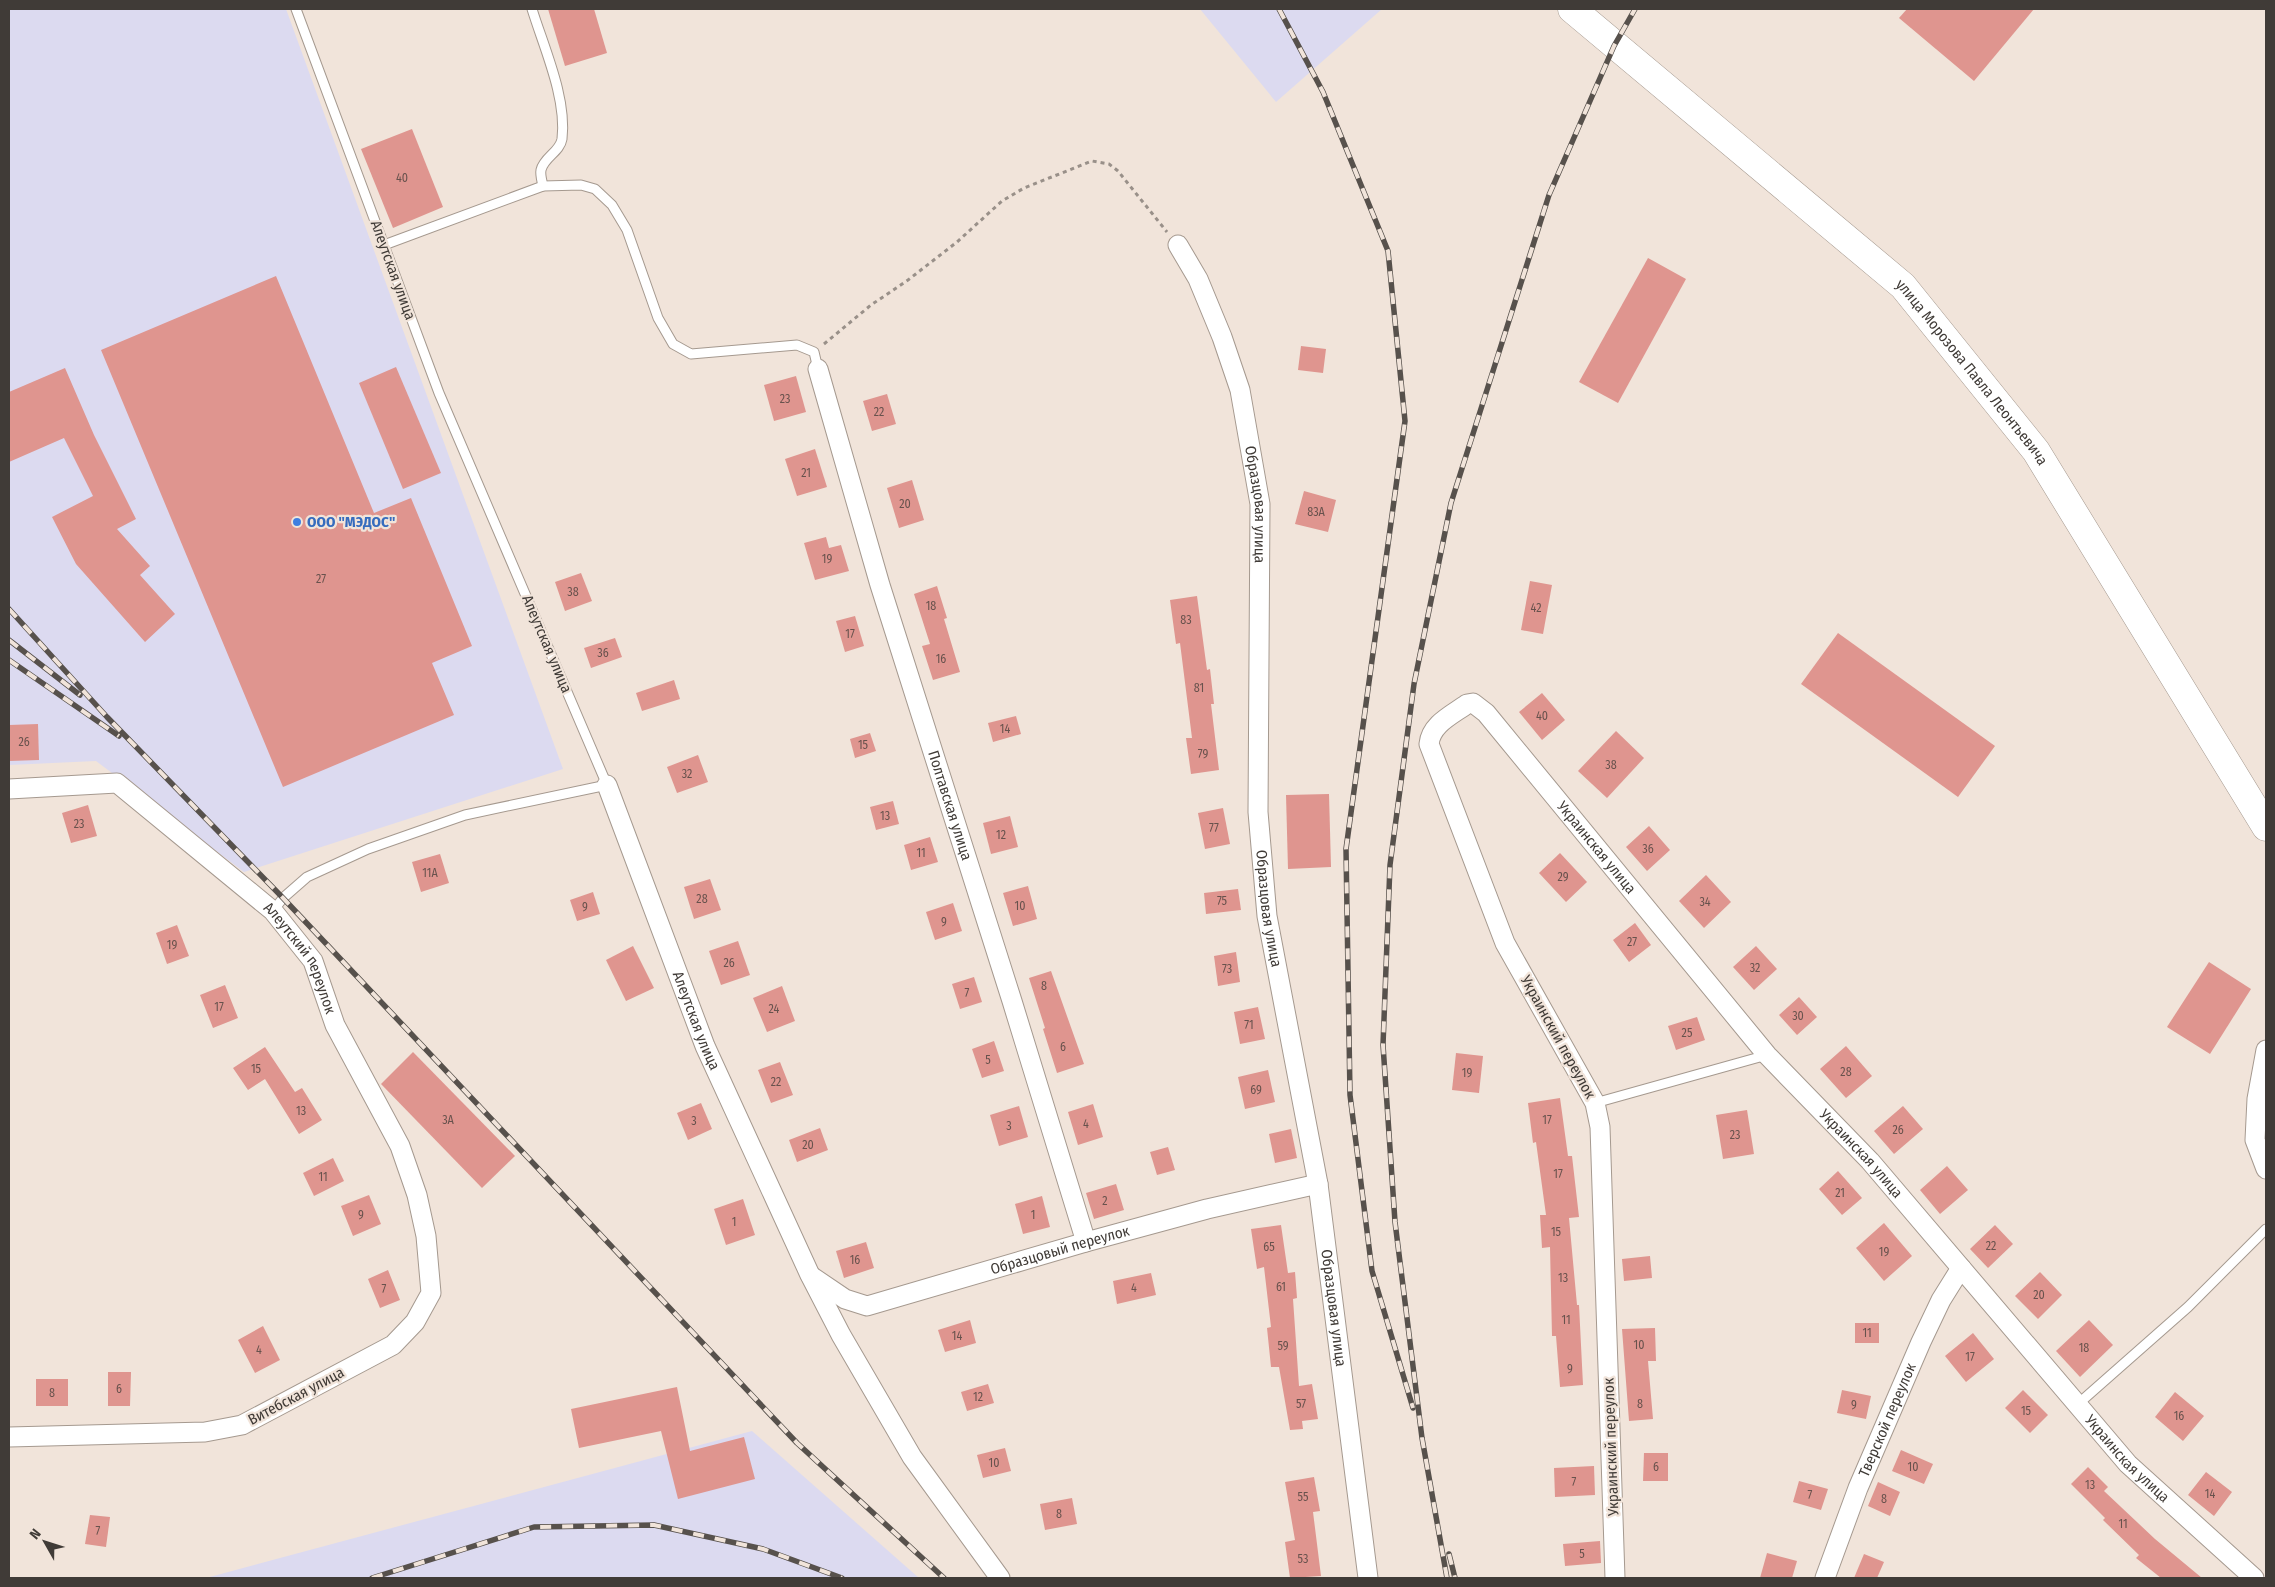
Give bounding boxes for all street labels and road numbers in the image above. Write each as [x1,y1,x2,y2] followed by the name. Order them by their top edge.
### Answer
[367,218,419,322] street label: Алеутская улица
[1892,275,2052,469] street label: улица Морозова Павла Леонтьевича
[1241,444,1269,563] street label: Образцовая улица
[518,592,576,696] street label: Алеутская улица
[924,748,976,863] street label: Полтавская улица
[1553,797,1640,897] street label: Украинская улица
[1252,849,1286,969] street label: Образцовая улица
[260,898,339,1016] street label: Алеутский переулок
[669,969,724,1073] street label: Алеутская улица
[1516,971,1599,1102] street label: Украинский переулок
[1815,1105,1907,1202] street label: Украинская улица
[988,1222,1131,1278] street label: Образцовый переулок
[1317,1248,1350,1368] street label: Образцовая улица
[1855,1360,1920,1480] street label: Тверской переулок
[245,1363,347,1429] street label: Витебская улица
[1600,1378,1622,1517] street label: Украинский переулок
[2081,1411,2173,1506] street label: Украинская улица

